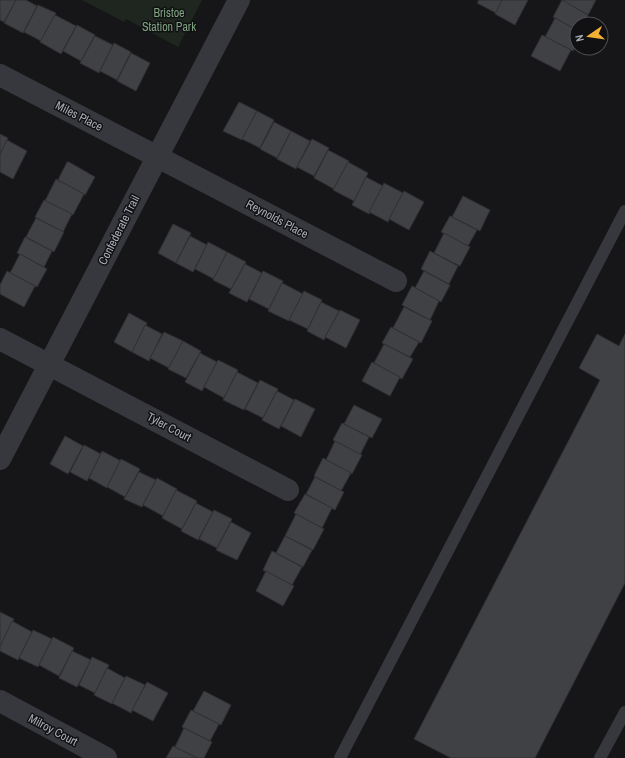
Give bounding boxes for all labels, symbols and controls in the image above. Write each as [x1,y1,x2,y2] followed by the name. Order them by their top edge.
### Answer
[142,5,196,35] park label: Bristoe Station Park
[569,16,609,56] north arrow
[572,34,587,43] text: N
[53,97,105,135] street label: Miles Place
[95,192,143,268] street label: Confederate Trail
[243,196,311,242] street label: Reynolds Place
[144,409,194,445] street label: Tyler Court
[26,710,81,750] street label: Milroy Court

